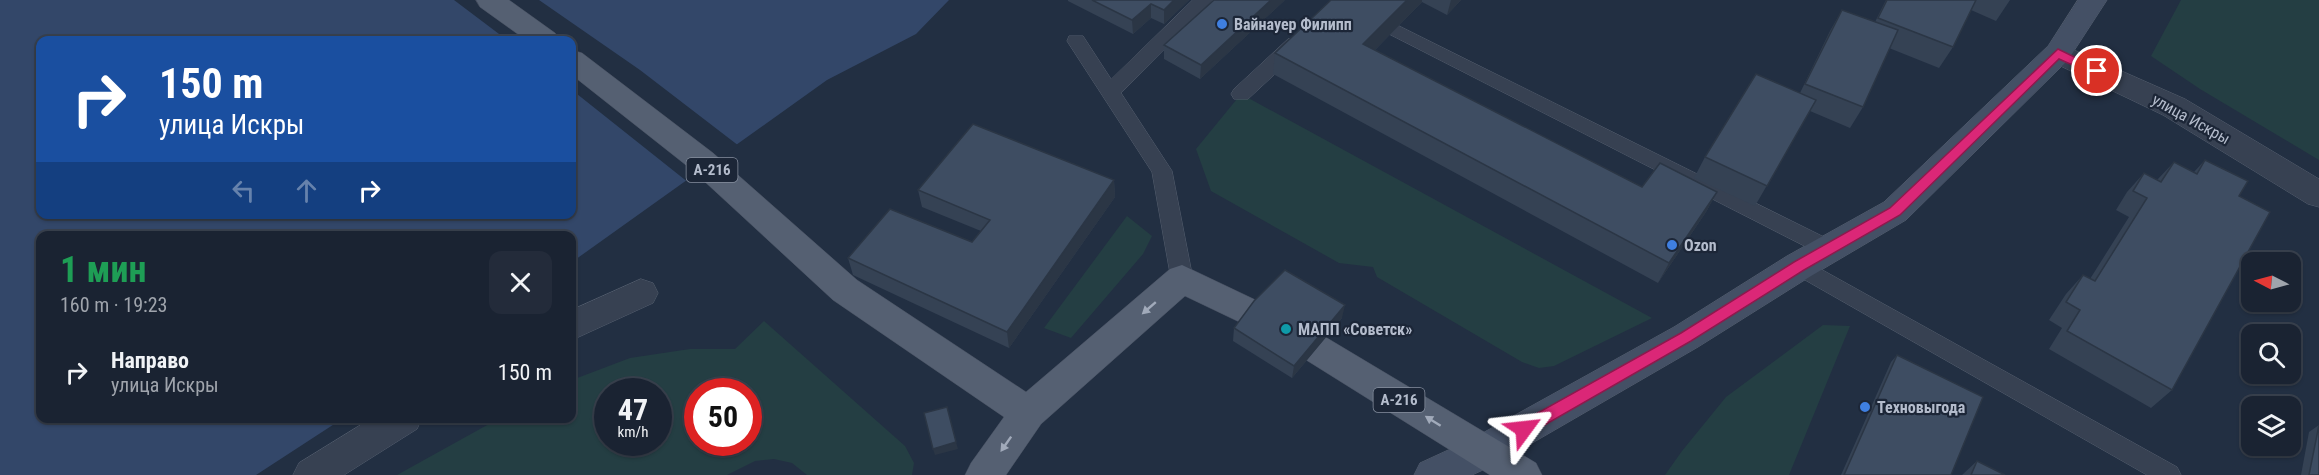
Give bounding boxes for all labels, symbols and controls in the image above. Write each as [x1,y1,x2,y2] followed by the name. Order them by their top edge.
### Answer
[1234,15,1352,34] place label: Вайнауер Филипп
[1215,17,1229,31] marker: Вайнауер Филипп
[2071,45,2122,96] pin
[2080,54,2113,87] icon: arrive
[159,59,264,108] text: 150 m
[60,60,138,138] icon: right
[2149,90,2233,148] street label: улица Искры
[159,109,304,141] text: улица Искры
[686,158,738,182] road number: А-216
[227,174,260,207] icon: left
[290,174,323,207] icon: ahead
[353,174,386,207] icon: right
[1684,236,1717,255] place label: Ozon
[1665,238,1679,252] marker: Ozon
[60,249,146,291] text: 1 мин
[489,251,552,314] button: close
[2241,252,2301,312] north arrow
[2241,252,2301,456] map controls
[60,293,167,317] text: 160 m · 19:23
[1142,301,1157,314] one-way arrow
[1298,320,1412,339] place label: МАПП «Советск»
[1279,322,1293,336] marker: МАПП «Советск»
[2241,324,2301,384] button: search
[111,348,189,373] text: Направо
[60,356,93,389] icon: right
[498,360,552,385] text: 150 m
[111,373,219,397] text: улица Искры
[684,378,762,456] speed limit sign: 50
[1374,388,1424,412] road number: А-216
[618,392,648,427] text: 47
[2241,396,2301,456] button: layers
[1492,397,1556,461] position arrow
[1877,398,1966,417] place label: Техновыгода
[1858,400,1872,414] marker: Техновыгода
[1425,416,1442,427] one-way arrow
[618,423,648,441] text: km/h
[1000,436,1012,452] one-way arrow

